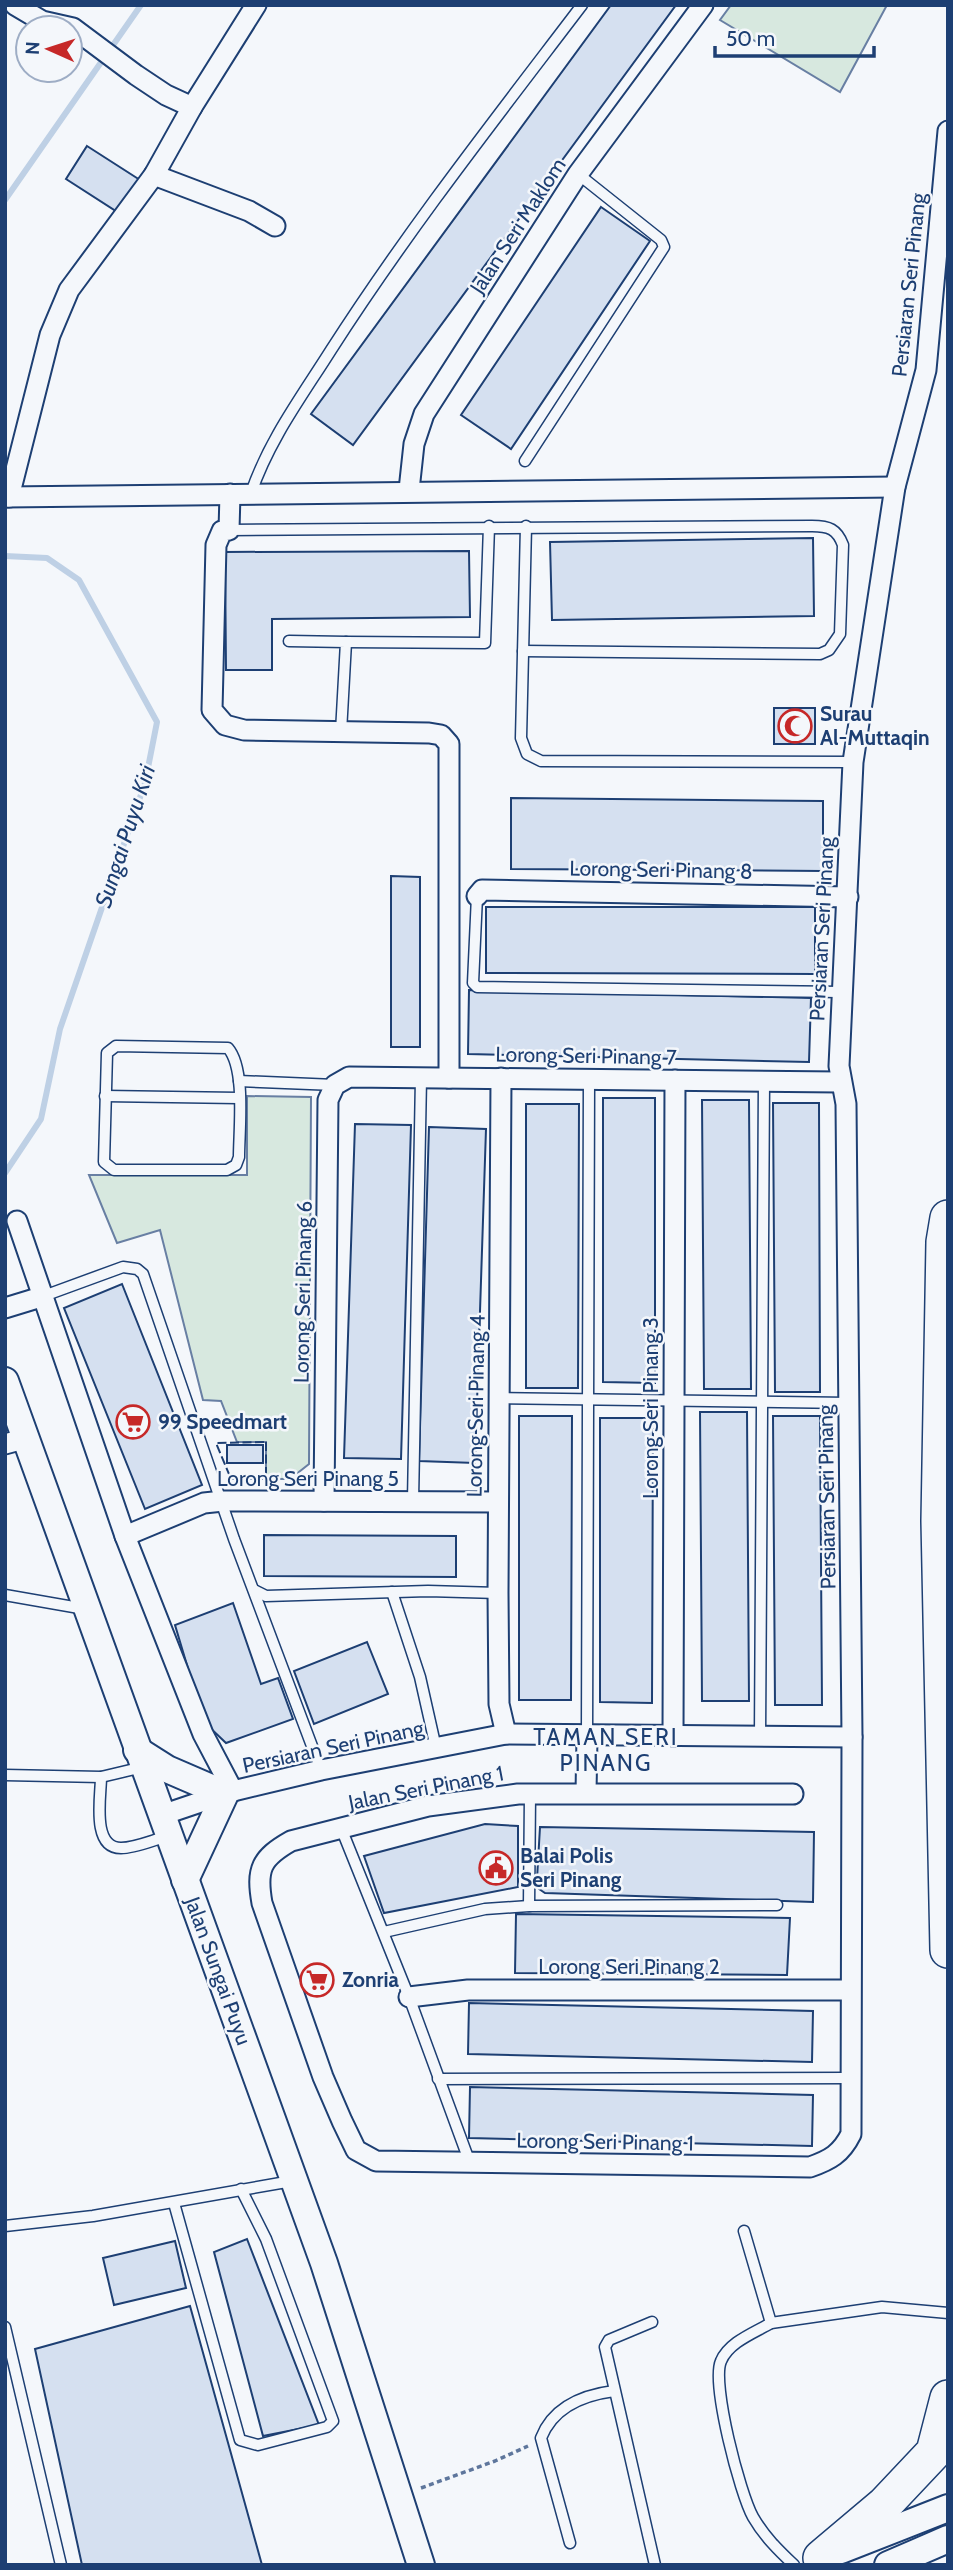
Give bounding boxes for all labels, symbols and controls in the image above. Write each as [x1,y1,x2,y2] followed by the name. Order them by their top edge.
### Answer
[14,14,84,84] north arrow
[715,14,874,58] scale bar
[726,26,775,51] text: 50 m
[21,41,44,55] text: N
[464,153,571,299] street label: Jalan Seri Maklom
[886,191,931,378] street label: Persiaran Seri Pinang
[820,701,930,750] place label: Surau Al-Muttaqin
[776,707,814,745] mosque icon: Surau Al-Muttaqin
[89,760,162,911] water label: Sungai Puyu Kiri
[804,836,839,1022] street label: Persiaran Seri Pinang
[569,855,753,884] street label: Lorong Seri Pinang 8
[495,1041,677,1070] street label: Lorong Seri Pinang 7
[288,1200,317,1383] street label: Lorong Seri Pinang 6
[461,1314,490,1498] street label: Lorong Seri Pinang 4
[638,1317,663,1499] street label: Lorong Seri Pinang 3
[114,1403,152,1441] supermarket icon: 99 Speedmart
[812,1404,841,1590] street label: Persiaran Seri Pinang
[158,1409,287,1434] place label: 99 Speedmart
[217,1466,399,1491] street label: Lorong Seri Pinang 5
[240,1715,426,1778] street label: Persiaran Seri Pinang
[533,1723,679,1777] district label: TAMAN SERI PINANG
[345,1760,506,1815] street label: Jalan Seri Pinang 1
[520,1843,622,1892] place label: Balai Polis Seri Pinang
[477,1849,515,1887] public building icon: Balai Polis Seri Pinang
[180,1892,257,2048] street label: Jalan Sungai Puyu
[538,1954,720,1979] street label: Lorong Seri Pinang 2
[298,1961,336,1999] supermarket icon: Zonria
[342,1967,400,1992] place label: Zonria
[516,2127,694,2156] street label: Lorong Seri Pinang 1

